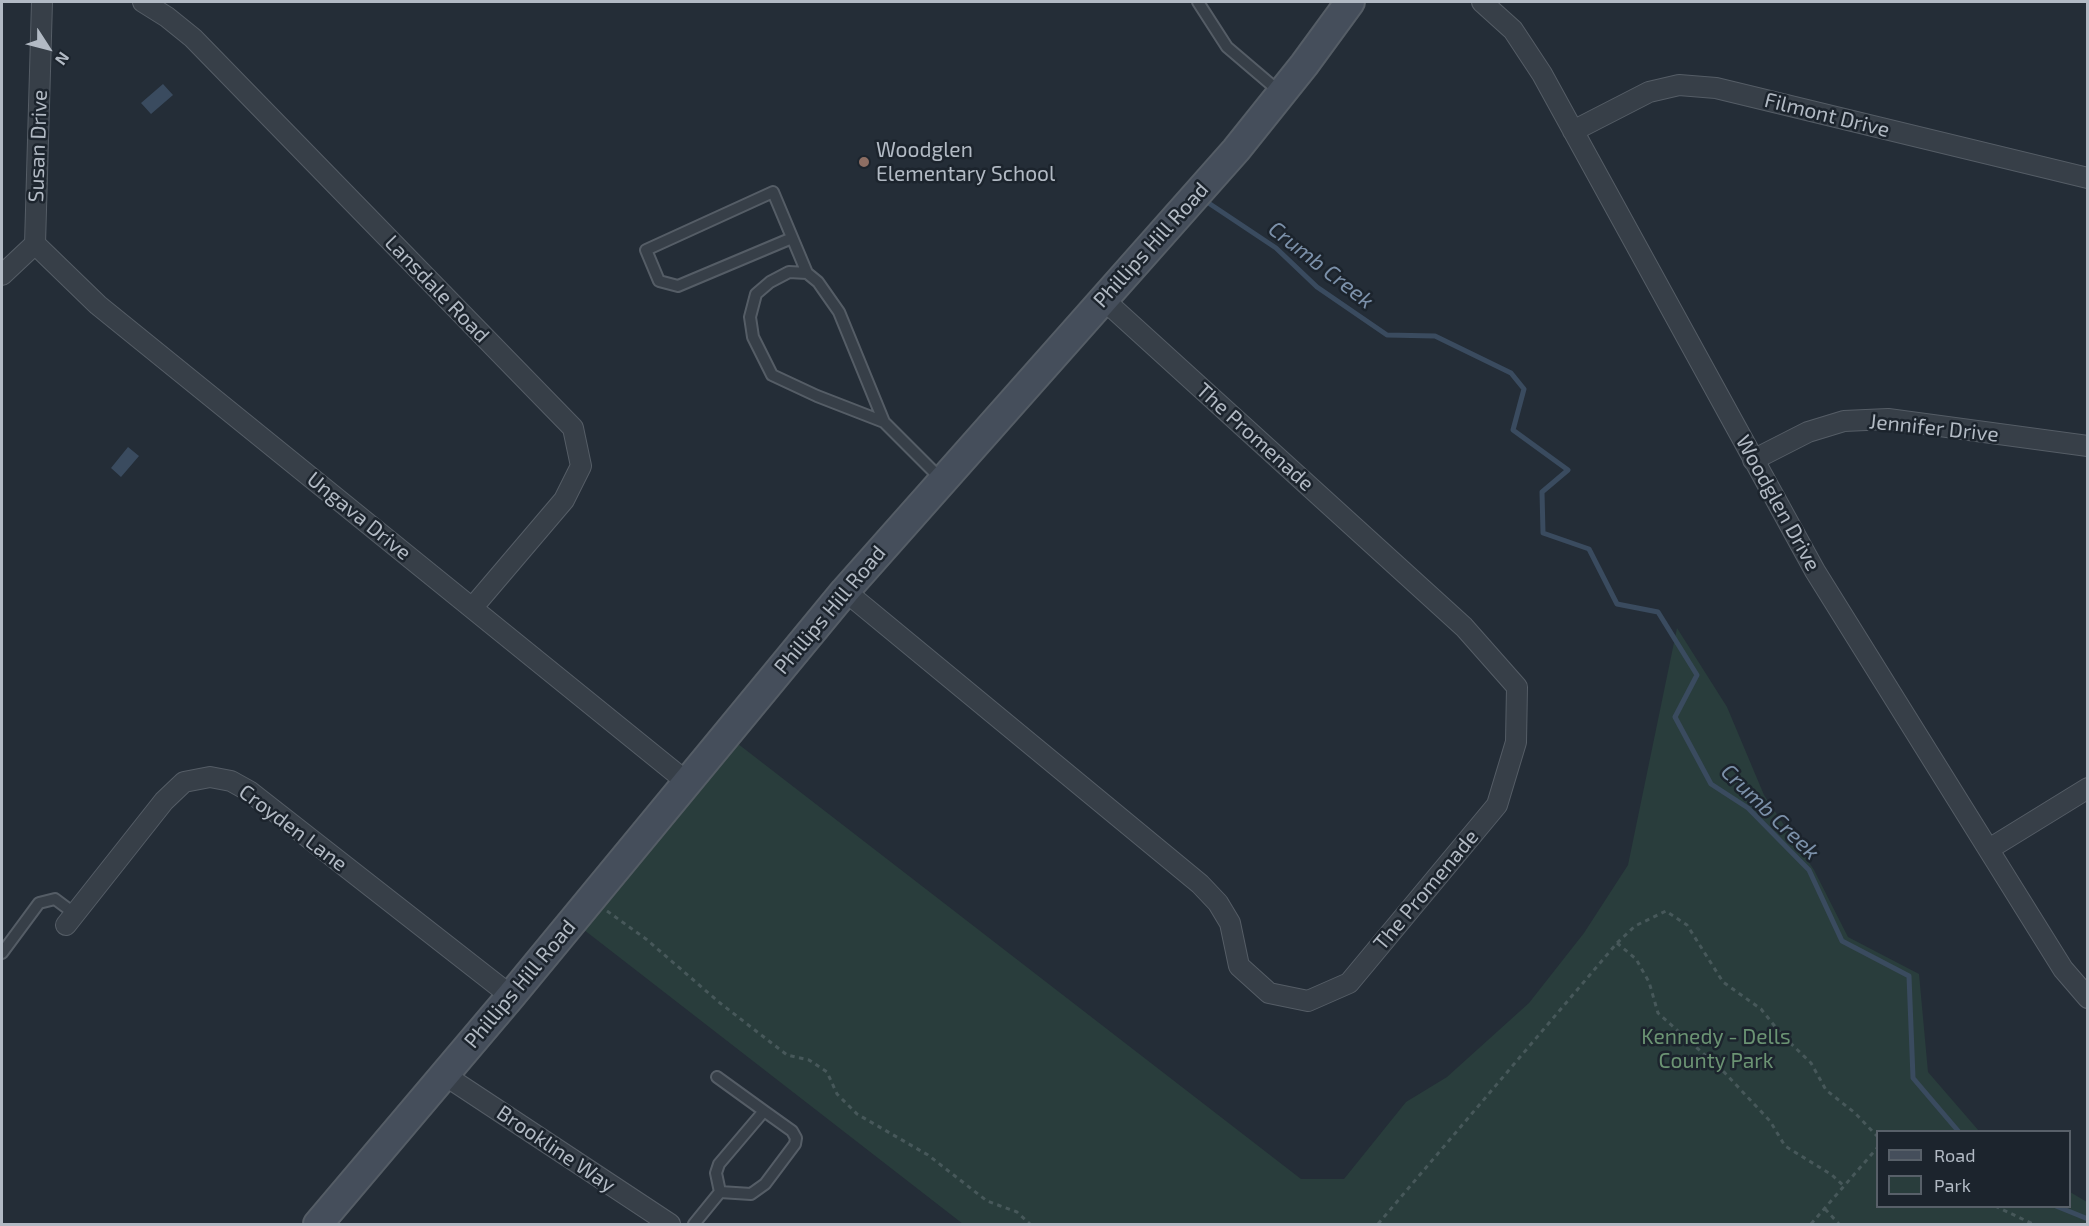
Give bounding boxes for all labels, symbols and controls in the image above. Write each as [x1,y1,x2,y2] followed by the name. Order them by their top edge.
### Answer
[18,18,78,78] north arrow
[52,49,74,69] text: N
[1762,87,1892,143] street label: Filmont Drive
[23,89,53,203] street label: Susan Drive
[876,137,1055,187] place label: Woodglen Elementary School
[857,155,871,169] marker: Woodglen Elementary School
[1088,177,1214,313] street label: Phillips Hill Road
[1263,216,1379,314] water label: Crumb Creek
[380,230,494,348] street label: Lansdale Road
[1191,378,1319,496] street label: The Promenade
[1868,409,2000,447] street label: Jennifer Drive
[1730,431,1826,575] street label: Woodglen Drive
[302,466,416,566] street label: Ungava Drive
[769,541,891,679] street label: Phillips Hill Road
[1715,759,1825,865] water label: Crumb Creek
[234,779,352,877] street label: Croyden Lane
[1368,825,1484,955] street label: The Promenade
[459,915,581,1053] street label: Phillips Hill Road
[1641,1024,1791,1074] park label: Kennedy - Dells County Park
[492,1100,620,1198] street label: Brookline Way
[1876,1130,2071,1208] legend
[1934,1144,1975,1166] text: Road
[1934,1174,1971,1196] text: Park

